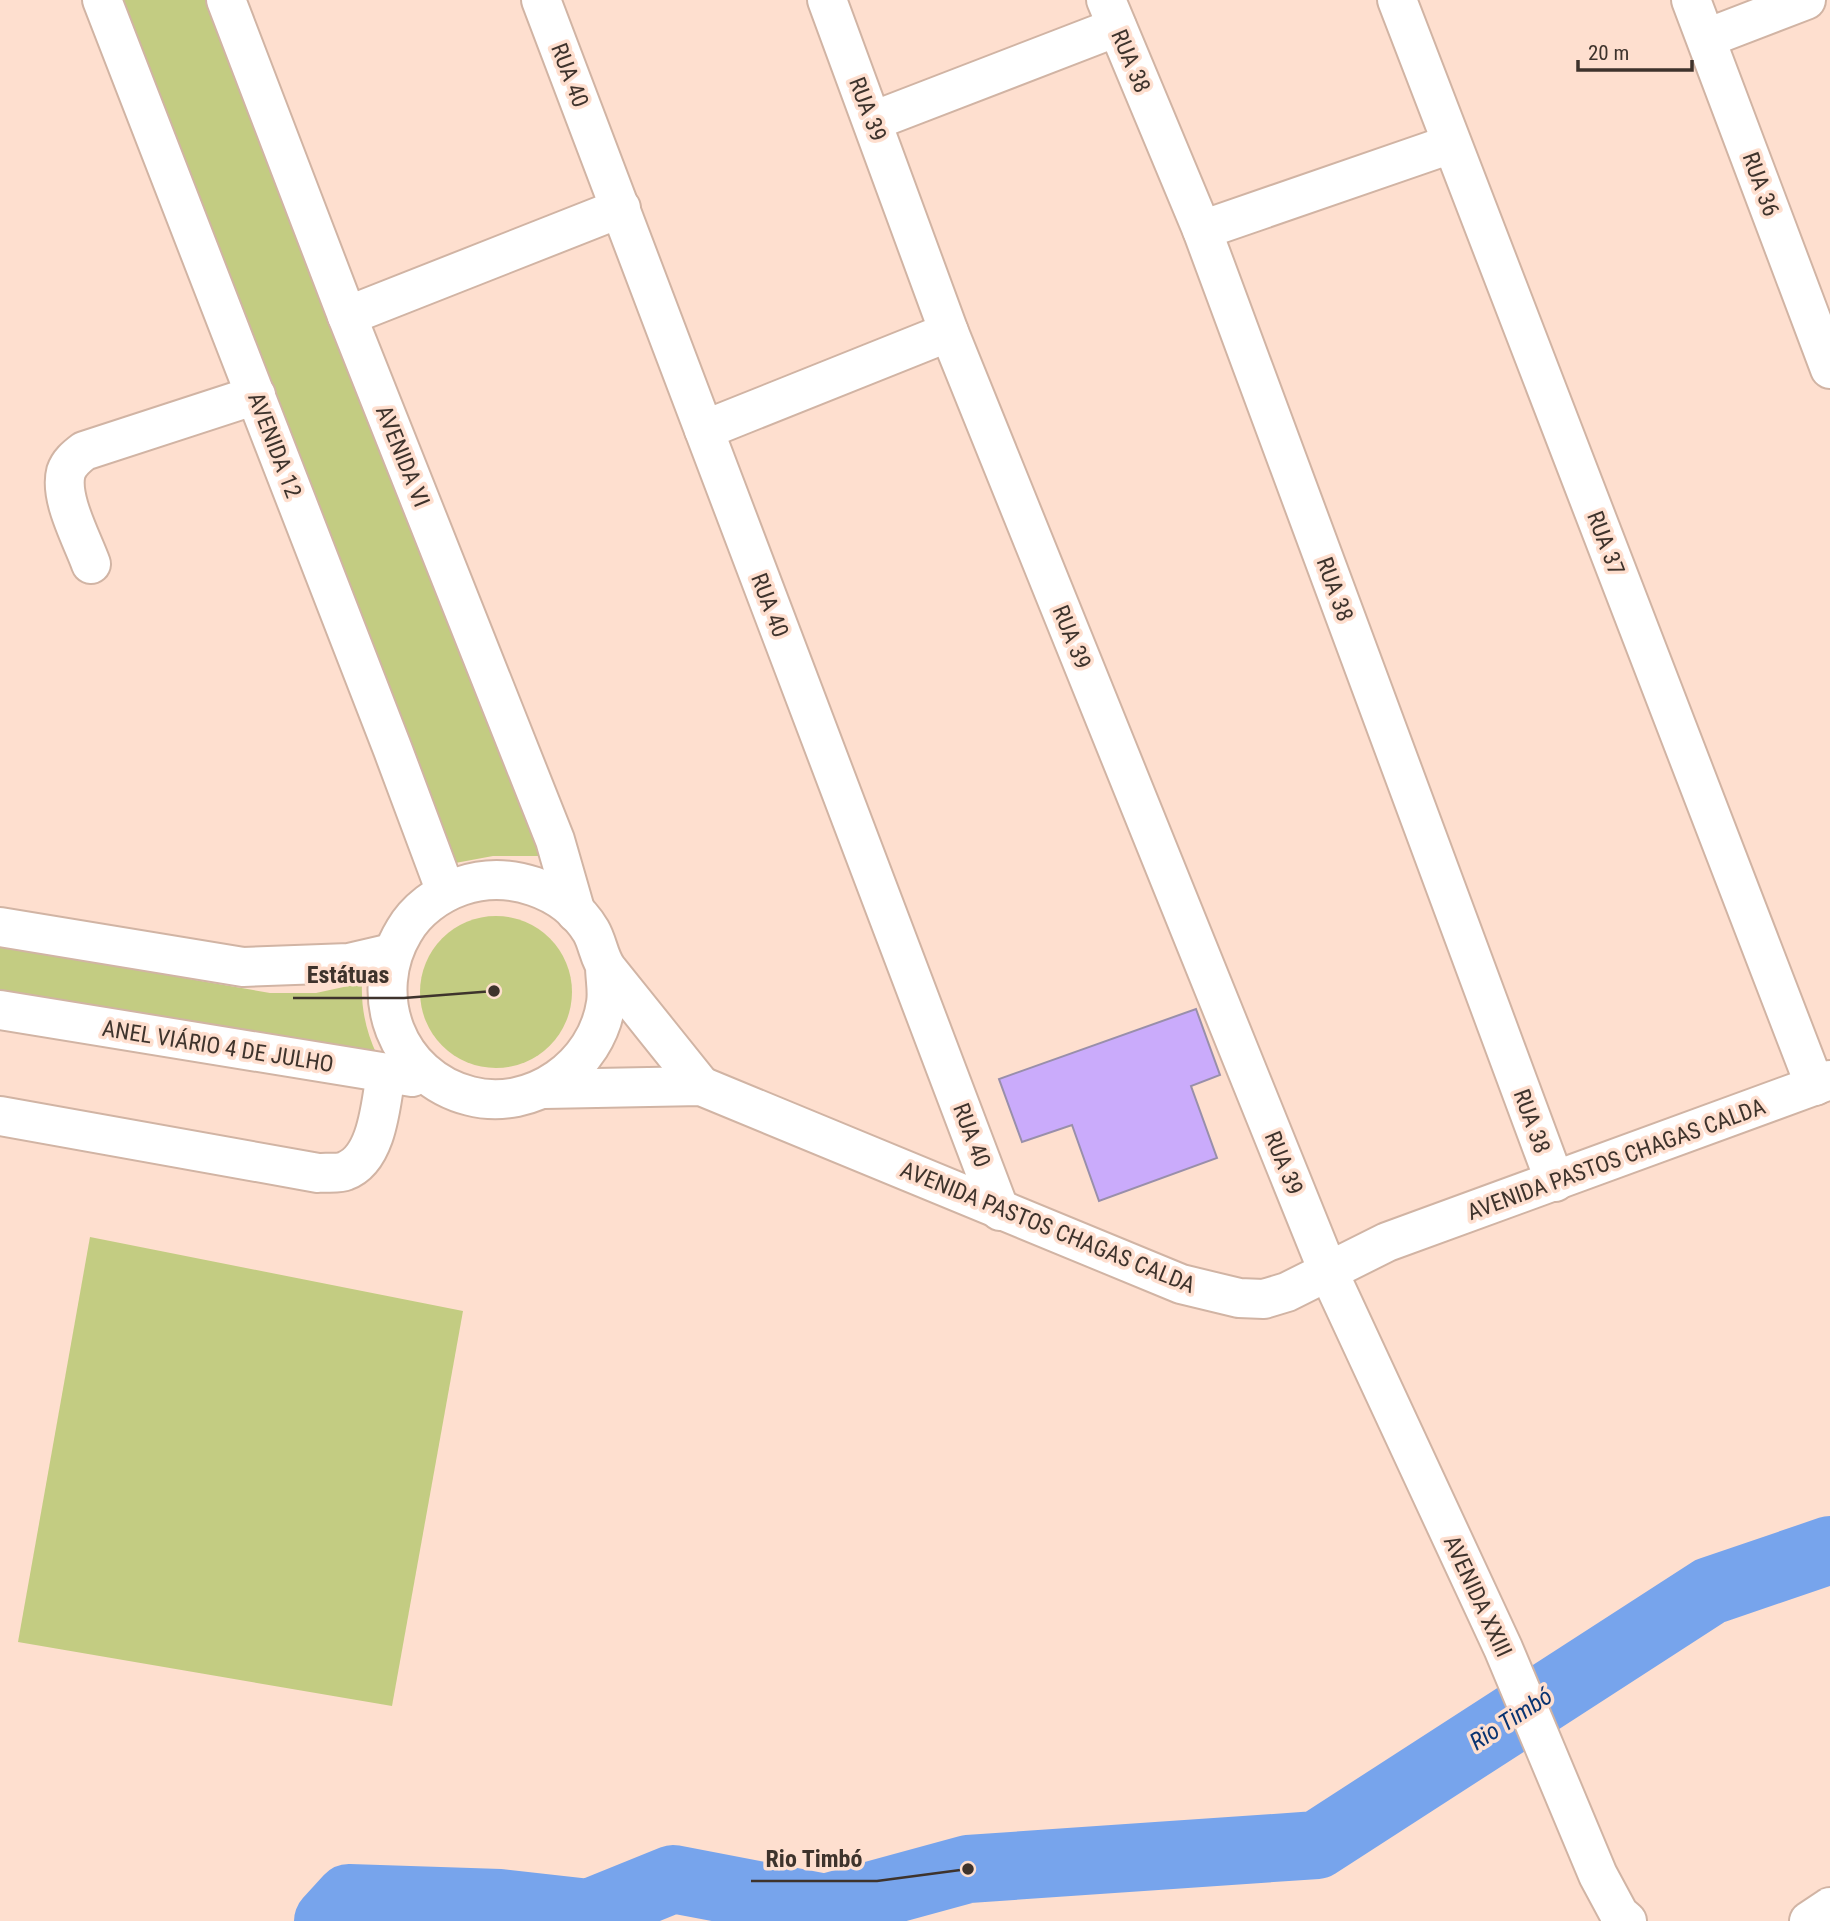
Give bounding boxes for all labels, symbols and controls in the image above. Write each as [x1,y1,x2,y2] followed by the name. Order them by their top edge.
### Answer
[1105,25,1156,97] street label: RUA 38
[1578,28,1692,72] scale bar
[545,39,594,111] street label: RUA 40
[1588,41,1629,65] text: 20 m
[843,73,892,145] street label: RUA 39
[1737,148,1785,220] street label: RUA 36
[242,389,307,502] street label: AVENIDA 12
[370,402,435,511] street label: AVENIDA VI
[1581,507,1630,579] street label: RUA 37
[1311,553,1359,625] street label: RUA 38
[745,569,794,641] street label: RUA 40
[1047,601,1096,673] street label: RUA 39
[293,953,404,998] callout: Estátuas
[307,961,389,989] text: Estátuas
[100,1014,336,1078] street label: ANEL VIÁRIO 4 DE JULHO
[1508,1085,1556,1157] street label: RUA 38
[1463,1093,1769,1226] street label: AVENIDA PASTOS CHAGAS CALDA
[947,1099,996,1171] street label: RUA 40
[1259,1127,1308,1199] street label: RUA 39
[897,1156,1199,1299] street label: AVENIDA PASTOS CHAGAS CALDA
[1438,1531,1517,1661] street label: AVENIDA XXIII
[1465,1682,1558,1756] water label: Rio Timbó
[751,1836,877,1881] callout: Rio Timbó
[766,1845,862,1873] text: Rio Timbó

